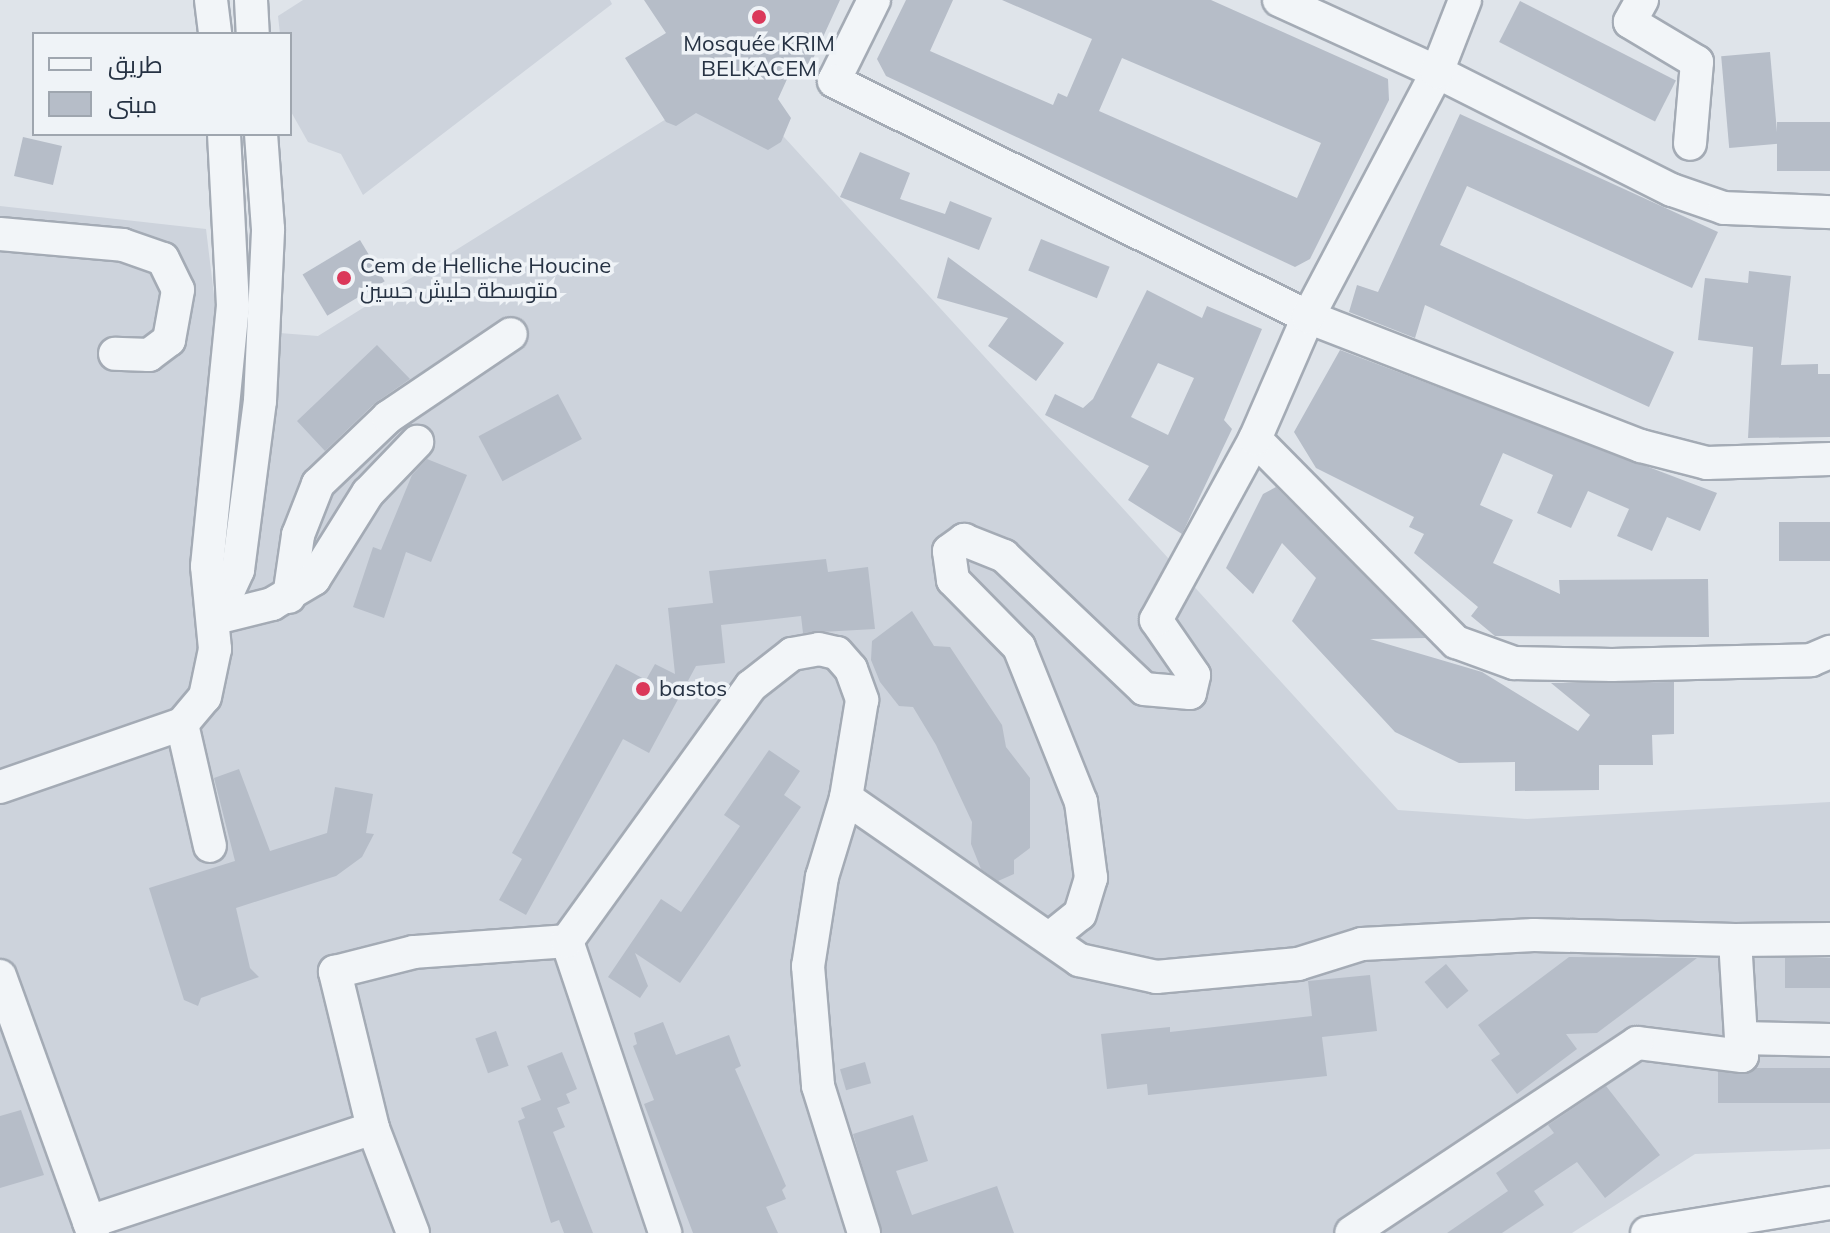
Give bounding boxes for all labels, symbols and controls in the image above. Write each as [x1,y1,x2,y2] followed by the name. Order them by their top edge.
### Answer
[750,8,768,26] marker: Mosquée KRIM BELKACEM
[683,30,835,82] place label: Mosquée KRIM BELKACEM
[32,32,292,136] legend
[108,49,163,79] text: طريق
[108,89,157,119] text: مبنى
[360,252,611,304] place label: Cem de Helliche Houcine متوسطة حليش حسين
[335,269,353,287] marker: Cem de Helliche Houcine متوسطة حليش حسين
[659,676,727,702] place label: bastos
[634,680,652,698] marker: bastos

